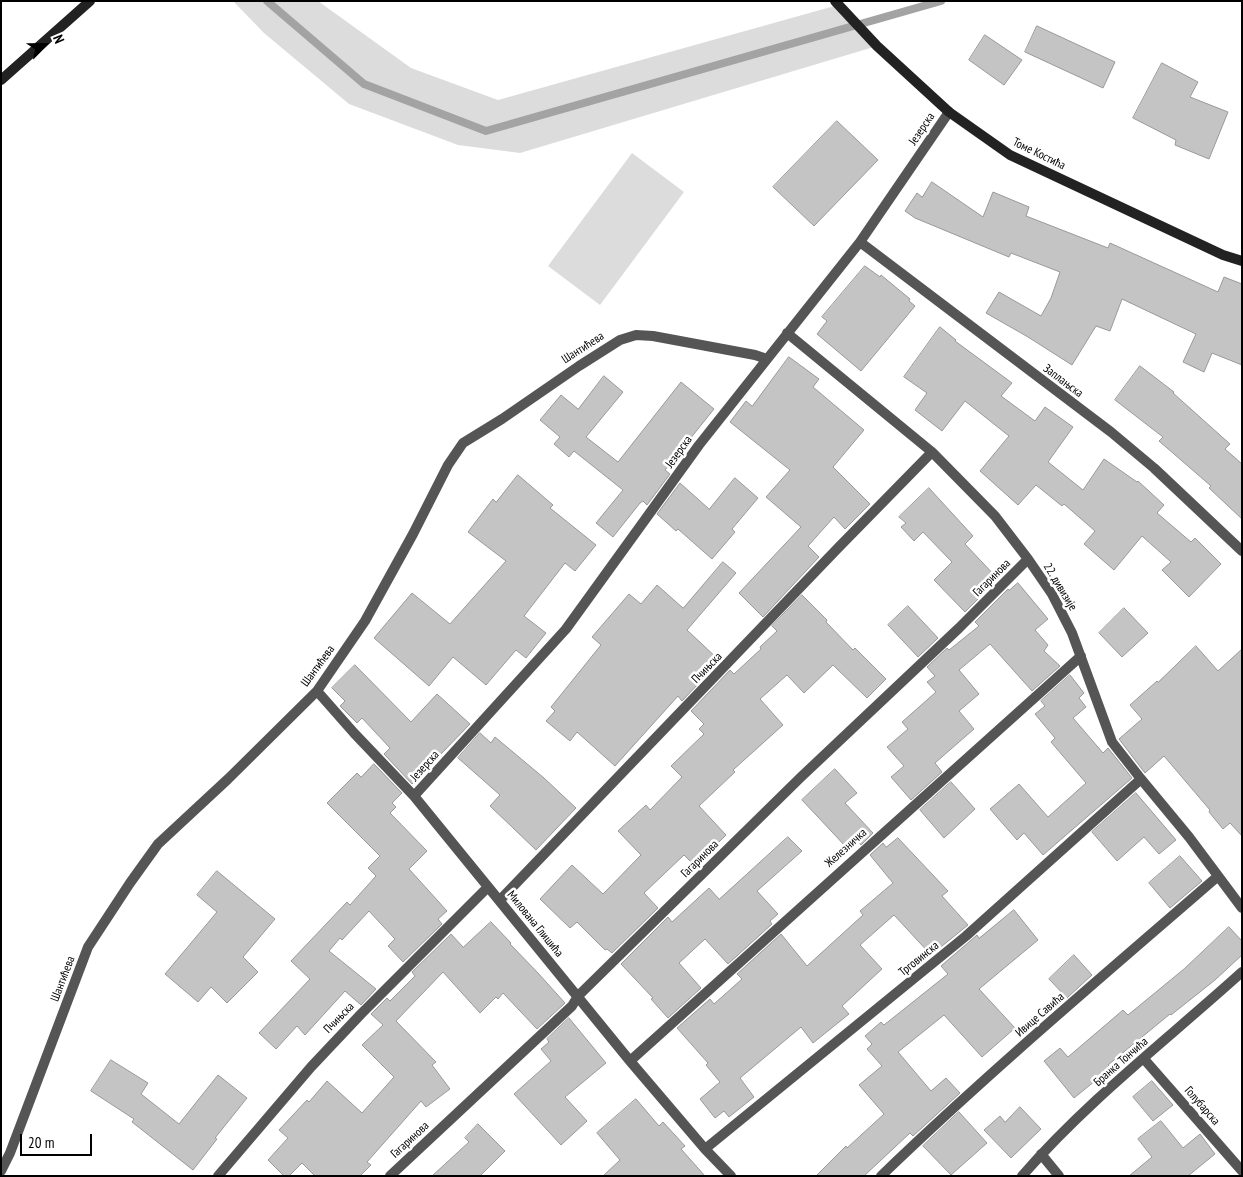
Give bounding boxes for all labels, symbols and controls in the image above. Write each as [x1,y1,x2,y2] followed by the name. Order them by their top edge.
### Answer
[20,20,70,70] north arrow
[49,32,69,46] text: N
[906,110,938,148] street label: Језерска
[1010,135,1068,173] street label: Томе Костића
[559,329,607,367] street label: Шантићева
[1040,361,1086,401] street label: Заплањска
[663,433,695,471] street label: Језерска
[970,556,1014,600] street label: Гагаринова
[1040,561,1080,613] street label: 22. дивизије
[298,643,338,689] street label: Шантићева
[689,650,725,686] street label: Пчињска
[408,748,442,784] street label: Језерска
[822,826,870,870] street label: Железничка
[678,837,722,881] street label: Гагаринова
[504,888,566,960] street label: Милована Глишића
[896,939,942,979] street label: Трговинска
[48,954,78,1004] street label: Шантићева
[1013,990,1067,1040] street label: Ивице Савића
[321,1000,357,1036] street label: Пчињска
[1091,1035,1151,1089] street label: Бранка Тончића
[1181,1084,1223,1128] street label: Голубарска
[388,1119,432,1161] street label: Гагаринова
[22,1124,95,1156] scale bar
[28,1133,54,1152] text: 20 m

